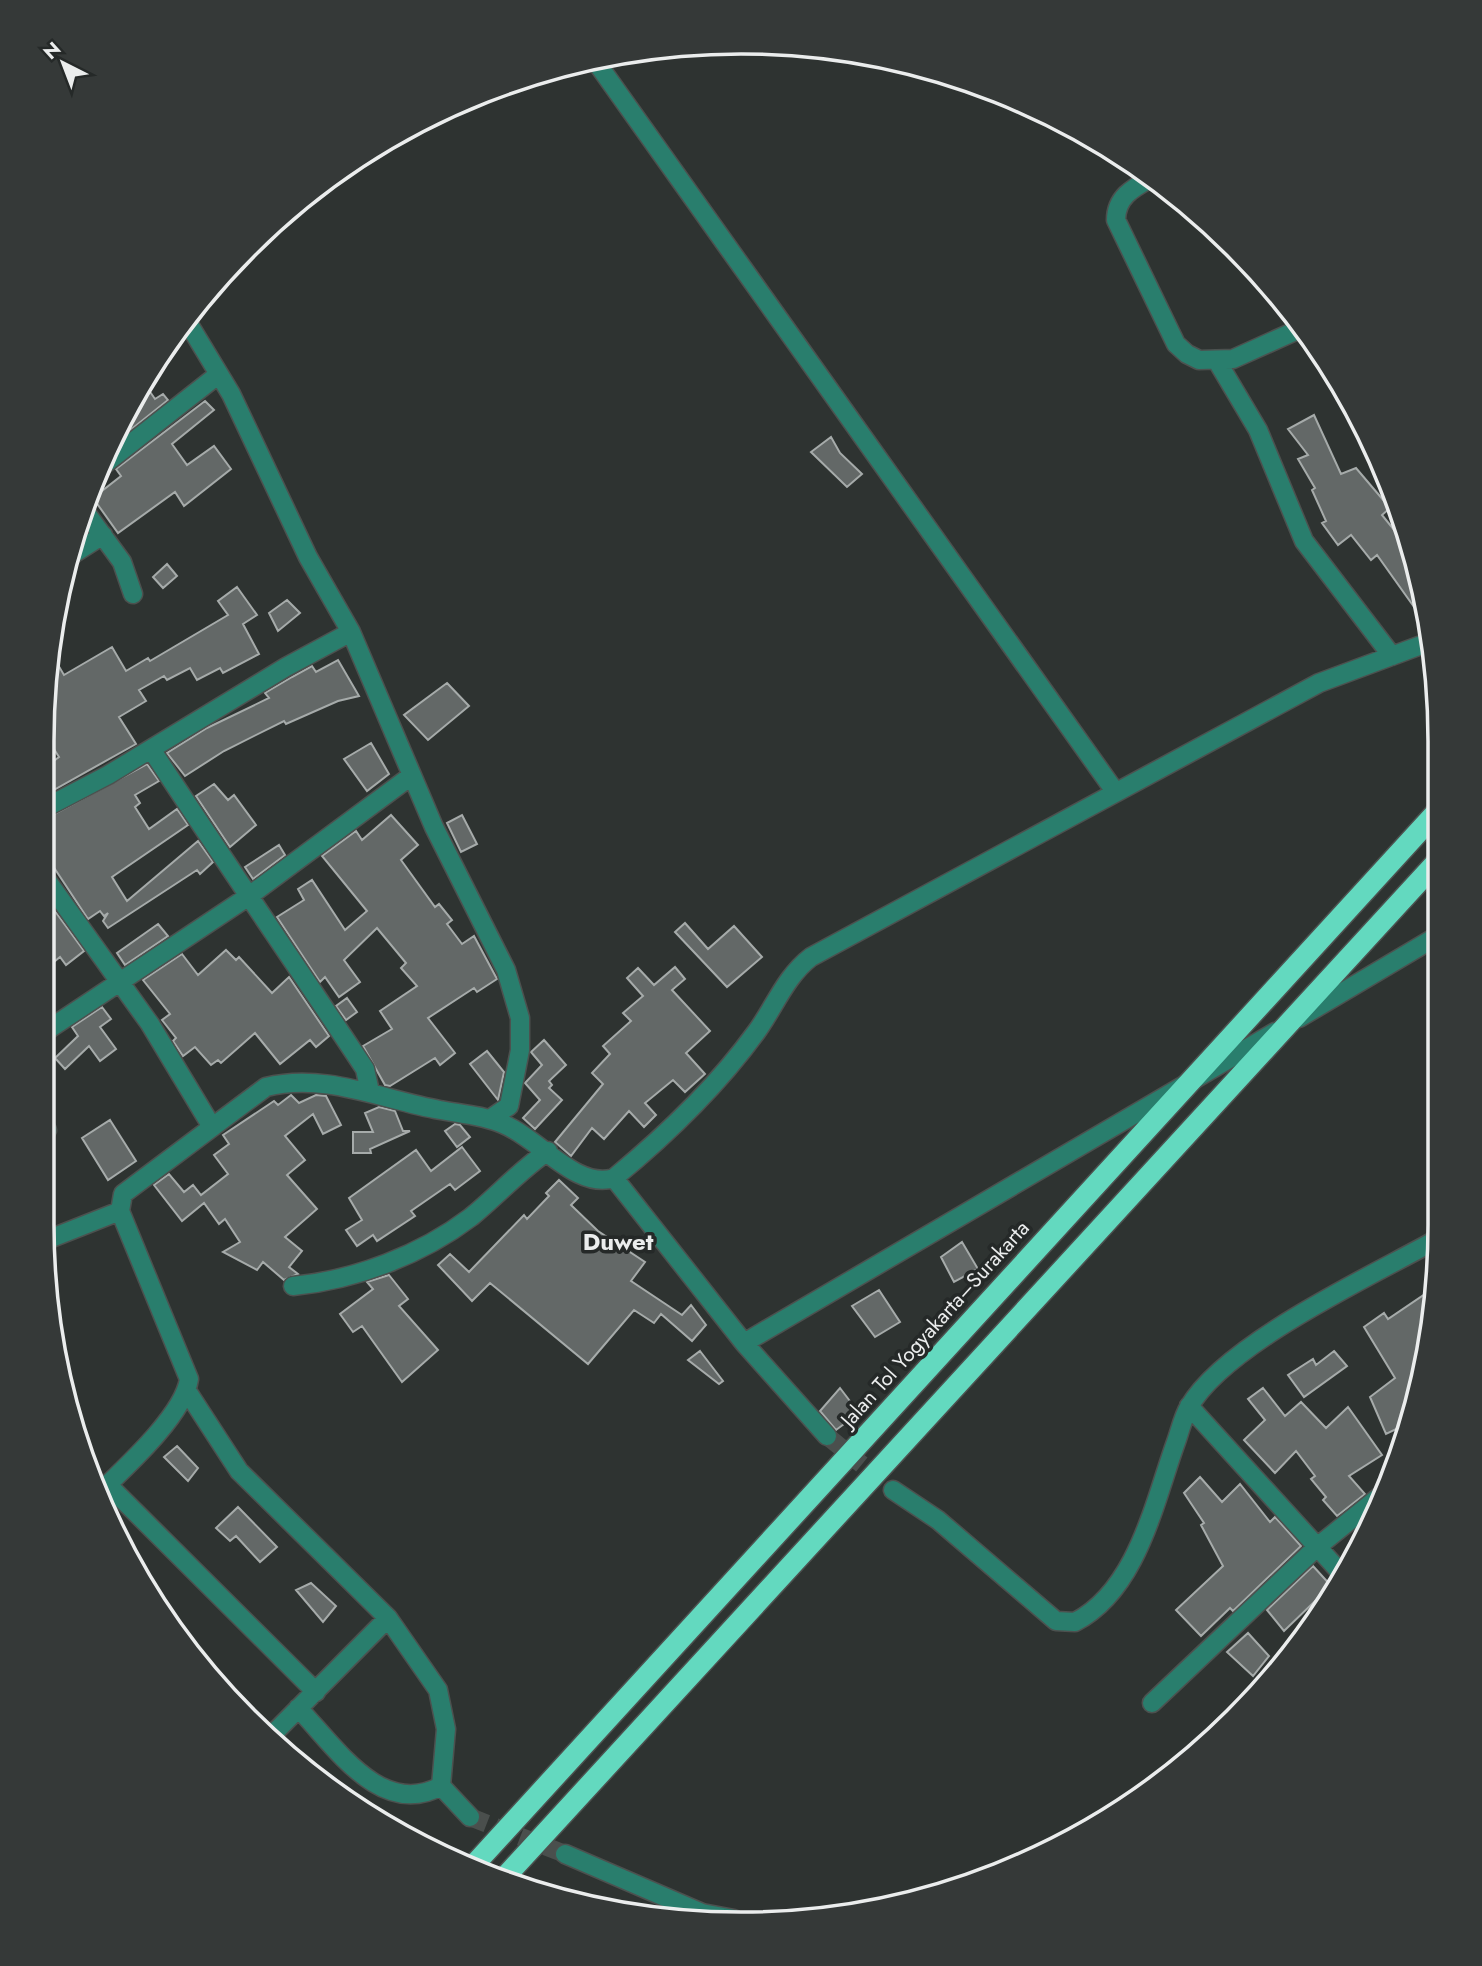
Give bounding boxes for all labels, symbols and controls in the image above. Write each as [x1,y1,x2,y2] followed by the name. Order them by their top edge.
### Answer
[28,28,98,98] north arrow
[37,36,67,66] text: N
[832,1214,1036,1436] street label: Jalan Tol Yogyakarta–Surakarta
[583,1224,654,1259] district label: Duwet

